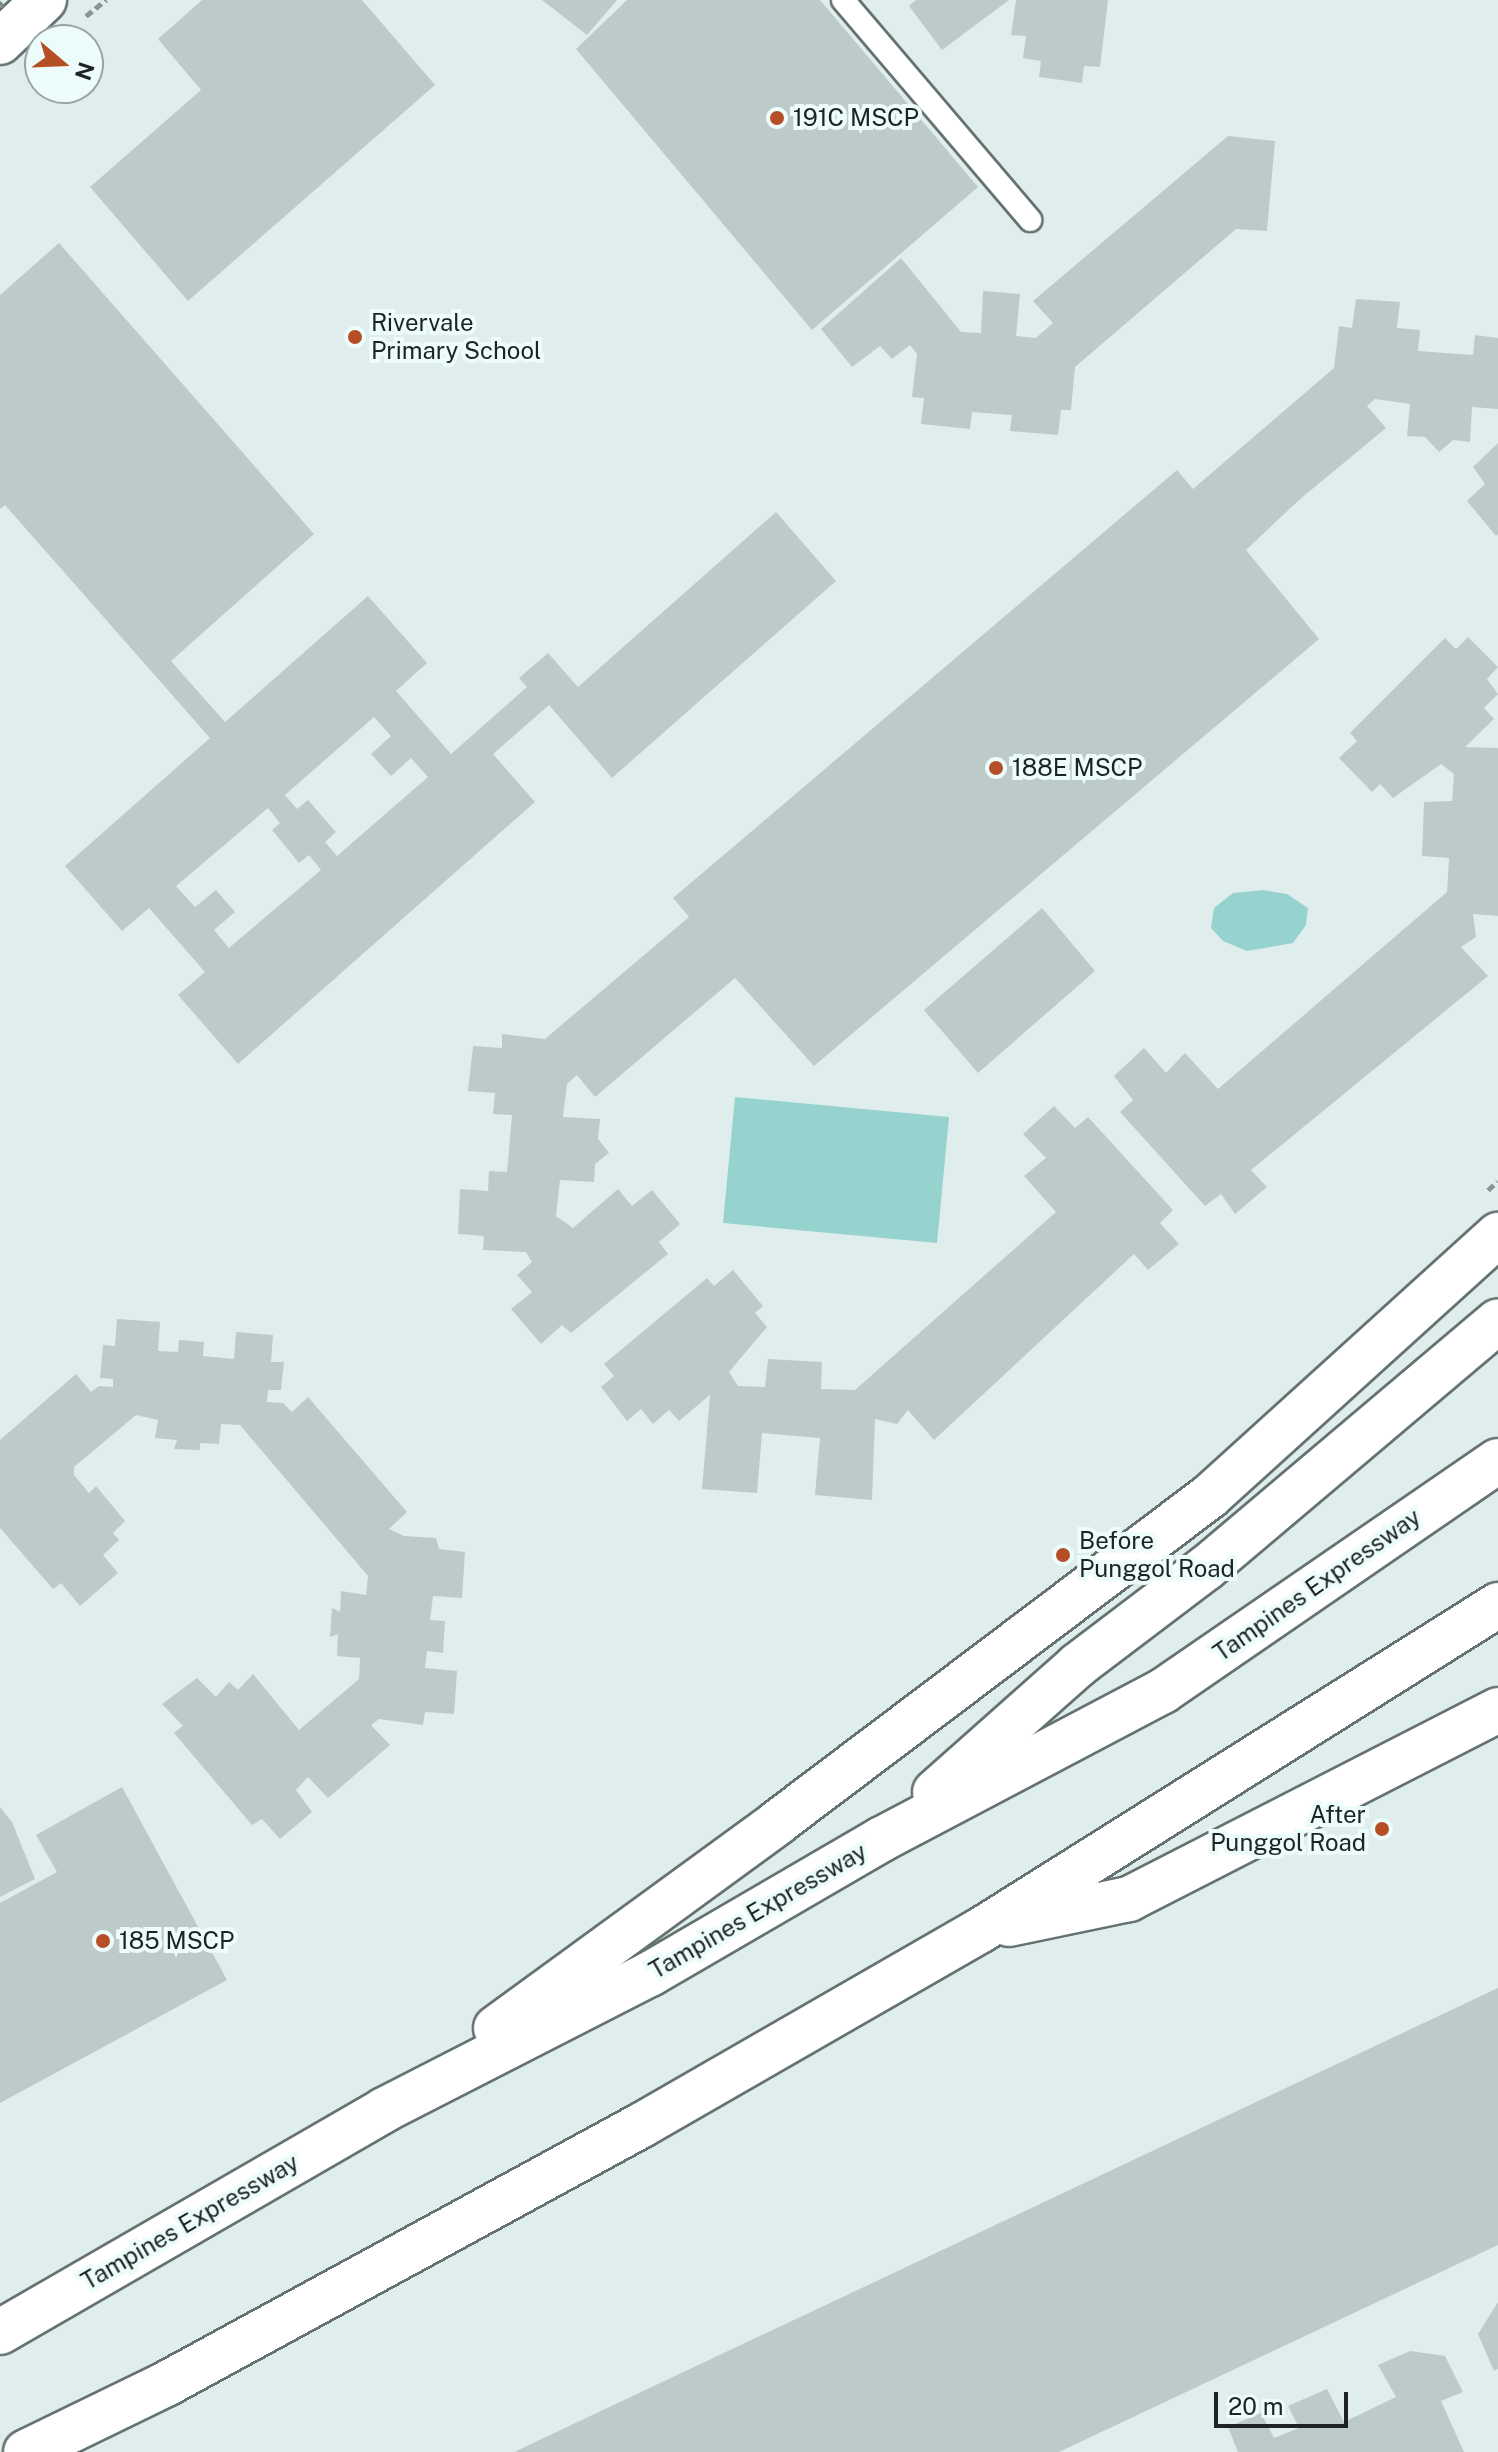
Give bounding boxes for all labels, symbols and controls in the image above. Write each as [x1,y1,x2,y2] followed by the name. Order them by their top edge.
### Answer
[24,24,104,104] north arrow
[70,59,100,84] text: N
[793,104,919,132] place label: 191C MSCP
[768,109,786,127] marker: 191C MSCP
[371,309,541,365] place label: Rivervale Primary School
[346,328,364,346] marker: Rivervale Primary School
[1012,754,1142,782] place label: 188E MSCP
[987,759,1005,777] marker: 188E MSCP
[1208,1503,1426,1667] street label: Tampines Expressway
[1079,1527,1235,1583] place label: Before Punggol Road
[1054,1546,1072,1564] marker: Before Punggol Road
[1210,1801,1366,1857] place label: After Punggol Road
[1373,1820,1391,1838] marker: After Punggol Road
[644,1837,872,1985] street label: Tampines Expressway
[119,1927,234,1955] place label: 185 MSCP
[94,1932,112,1950] marker: 185 MSCP
[76,2148,304,2296] street label: Tampines Expressway
[1218,2376,1352,2426] scale bar
[1228,2392,1284,2420] text: 20 m

